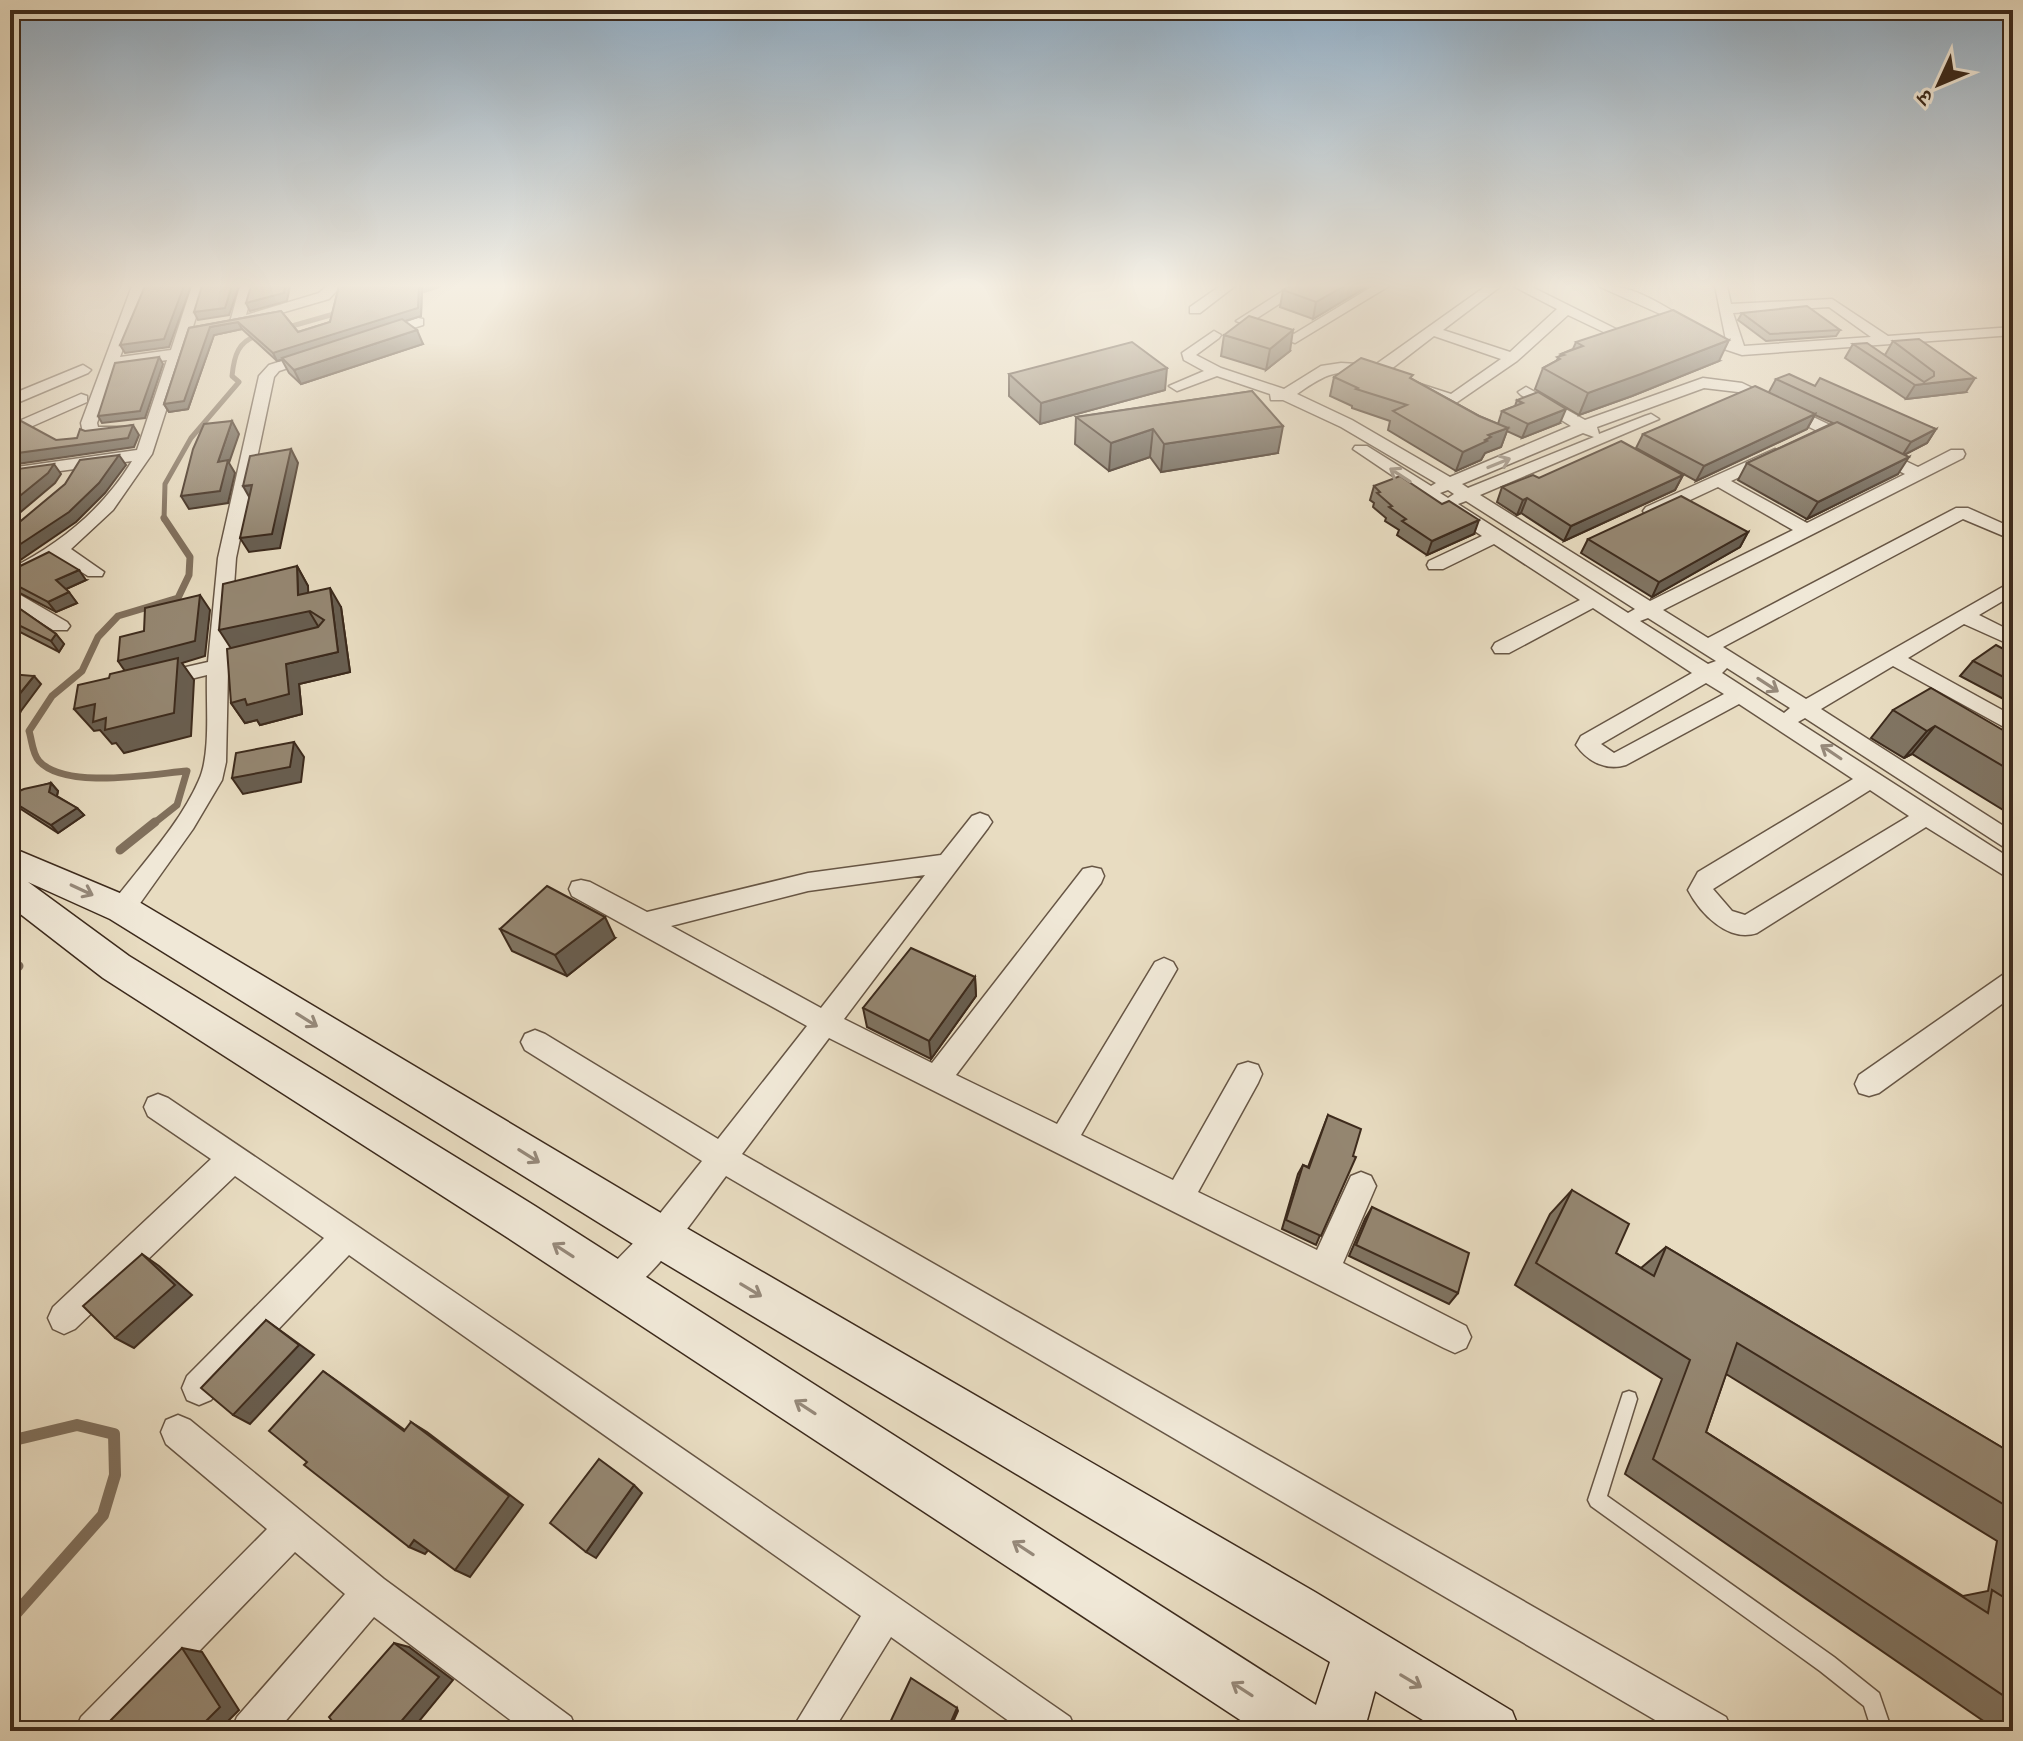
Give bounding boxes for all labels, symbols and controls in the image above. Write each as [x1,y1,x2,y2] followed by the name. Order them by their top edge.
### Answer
[1899,44,1979,124] north arrow
[1911,81,1941,112] text: उ
[1486,455,1511,469] one-way arrow
[1390,467,1412,483] one-way arrow
[1756,677,1778,694] one-way arrow
[1820,744,1842,761] one-way arrow
[69,883,93,898] one-way arrow
[295,1012,318,1028] one-way arrow
[517,1148,540,1164] one-way arrow
[553,1242,575,1258] one-way arrow
[739,1282,762,1298] one-way arrow
[794,1398,817,1414] one-way arrow
[1013,1539,1035,1556] one-way arrow
[1399,1674,1422,1690] one-way arrow
[1231,1680,1254,1696] one-way arrow

